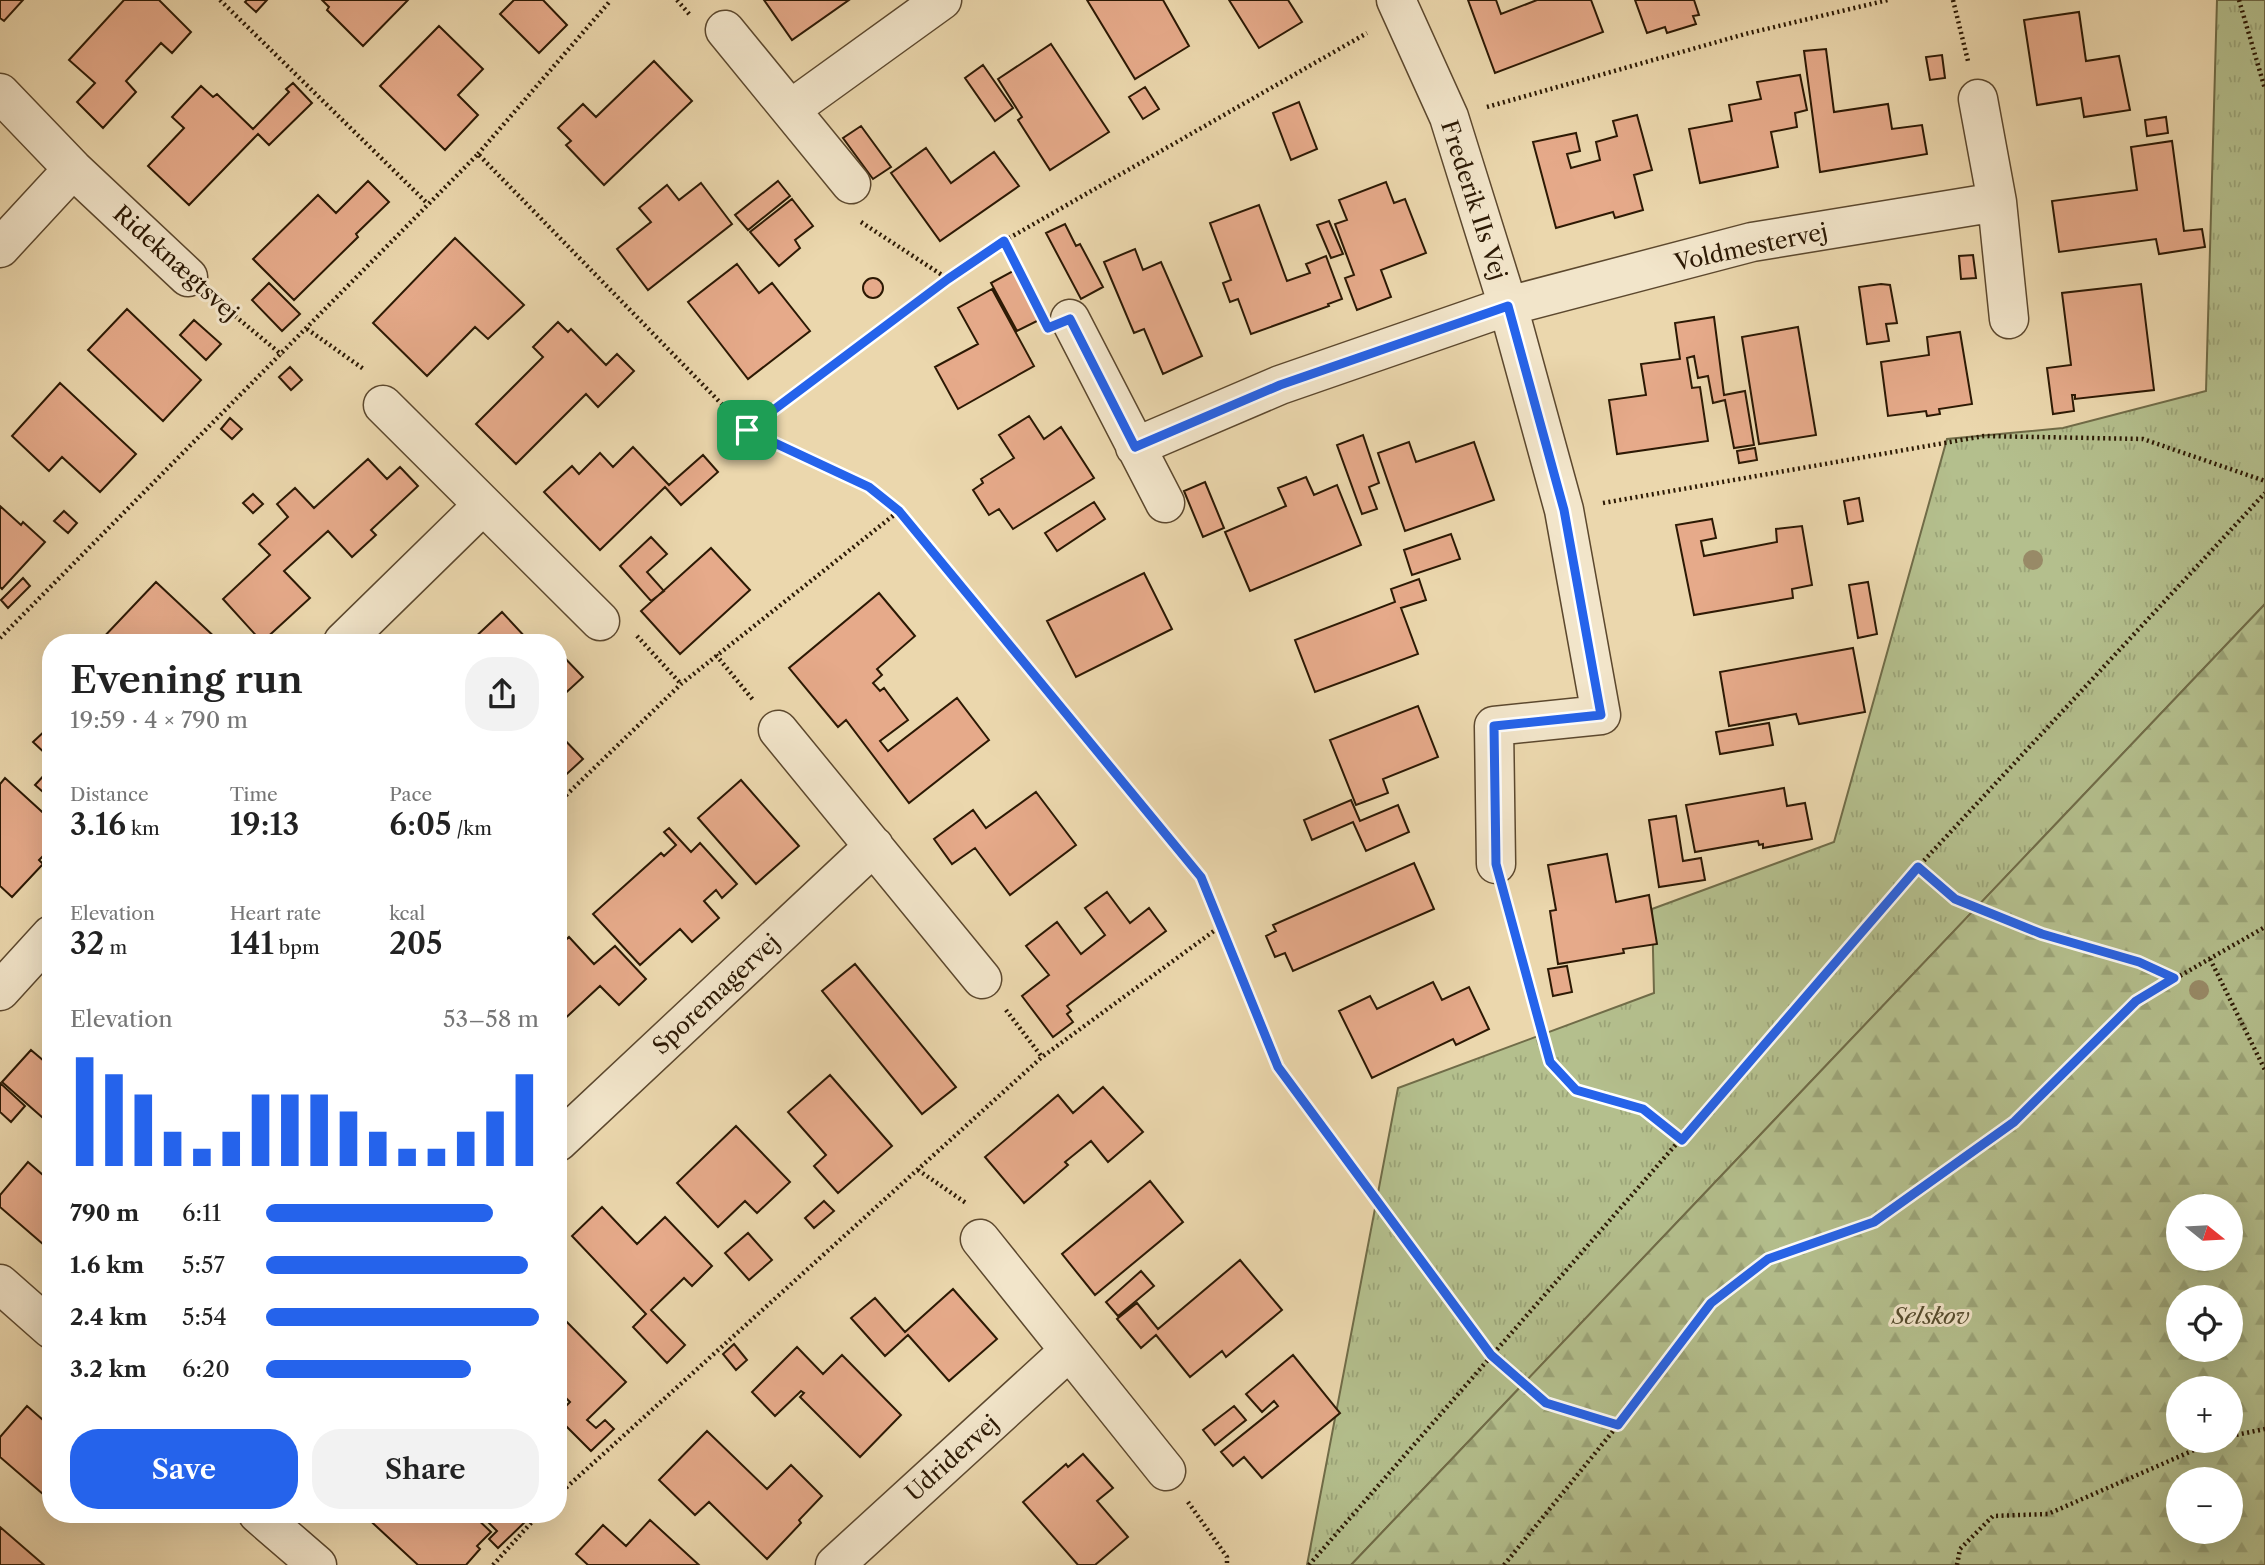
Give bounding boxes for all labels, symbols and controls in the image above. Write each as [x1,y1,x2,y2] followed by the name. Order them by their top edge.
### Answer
[1435,117,1513,283] street label: Frederik IIs Vej
[108,199,244,327] street label: Rideknægtsvej
[1671,217,1830,277] street label: Voldmestervej
[717,400,777,460] pin
[728,411,766,449] icon: arrive
[70,656,303,703] text: Evening run
[465,657,539,731] button: share
[70,706,248,734] text: 19:59 · 4 × 790 m
[70,783,149,806] text: Distance
[230,783,278,806] text: Time
[389,783,432,806] text: Pace
[70,806,126,843] text: 3.16
[230,806,299,843] text: 19:13
[389,806,451,843] text: 6:05
[126,817,160,840] text: km
[451,817,492,840] text: /km
[70,902,155,925] text: Elevation
[230,902,321,925] text: Heart rate
[389,902,425,925] text: kcal
[70,925,104,962] text: 32
[230,925,274,962] text: 141
[389,925,442,962] text: 205
[647,928,785,1060] street label: Sporemagervej
[104,936,127,959] text: m
[274,936,320,959] text: bpm
[70,1005,173,1033] text: Elevation
[443,1005,539,1033] text: 53–58 m
[2166,1194,2244,1270] north arrow
[2166,1194,2243,1544] map controls
[70,1199,139,1227] text: 790 m
[182,1199,221,1227] text: 6:11
[70,1251,144,1279] text: 1.6 km
[182,1251,225,1279] text: 5:57
[2166,1285,2243,1362] button: locate
[1890,1302,1970,1330] park label: Selskov
[70,1303,147,1331] text: 2.4 km
[182,1303,227,1331] text: 5:54
[70,1355,147,1383] text: 3.2 km
[182,1355,230,1383] text: 6:20
[2166,1376,2243,1453] button: +
[900,1409,1004,1507] street label: Udridervej
[70,1429,298,1509] button: Save
[312,1429,539,1509] button: Share
[2166,1467,2243,1544] button: −

